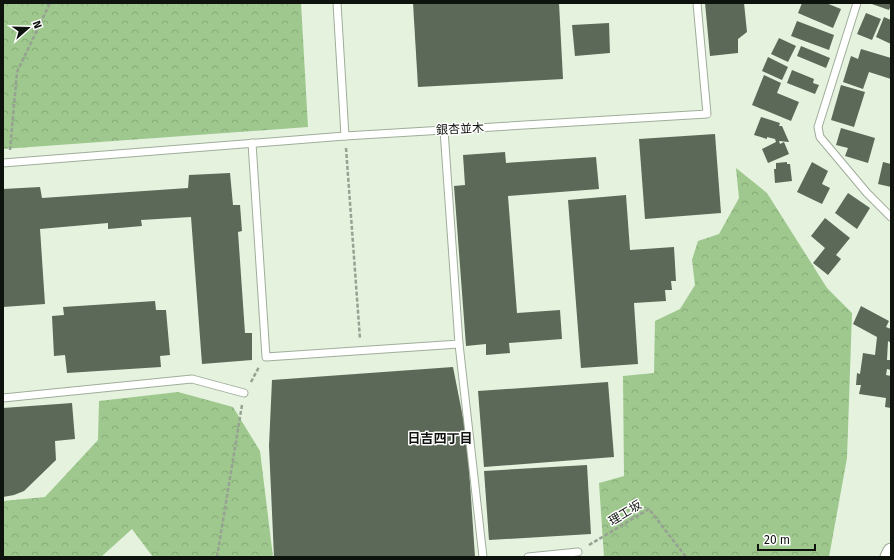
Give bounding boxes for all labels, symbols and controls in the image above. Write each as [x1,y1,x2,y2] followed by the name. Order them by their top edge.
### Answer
[8,8,48,48] north arrow
[30,19,44,30] text: N
[436,121,484,137] street label: 銀杏並木
[407,431,473,446] district label: 日吉四丁目
[606,498,644,528] street label: 理工坂
[758,526,815,552] scale bar
[764,533,790,547] text: 20 m

